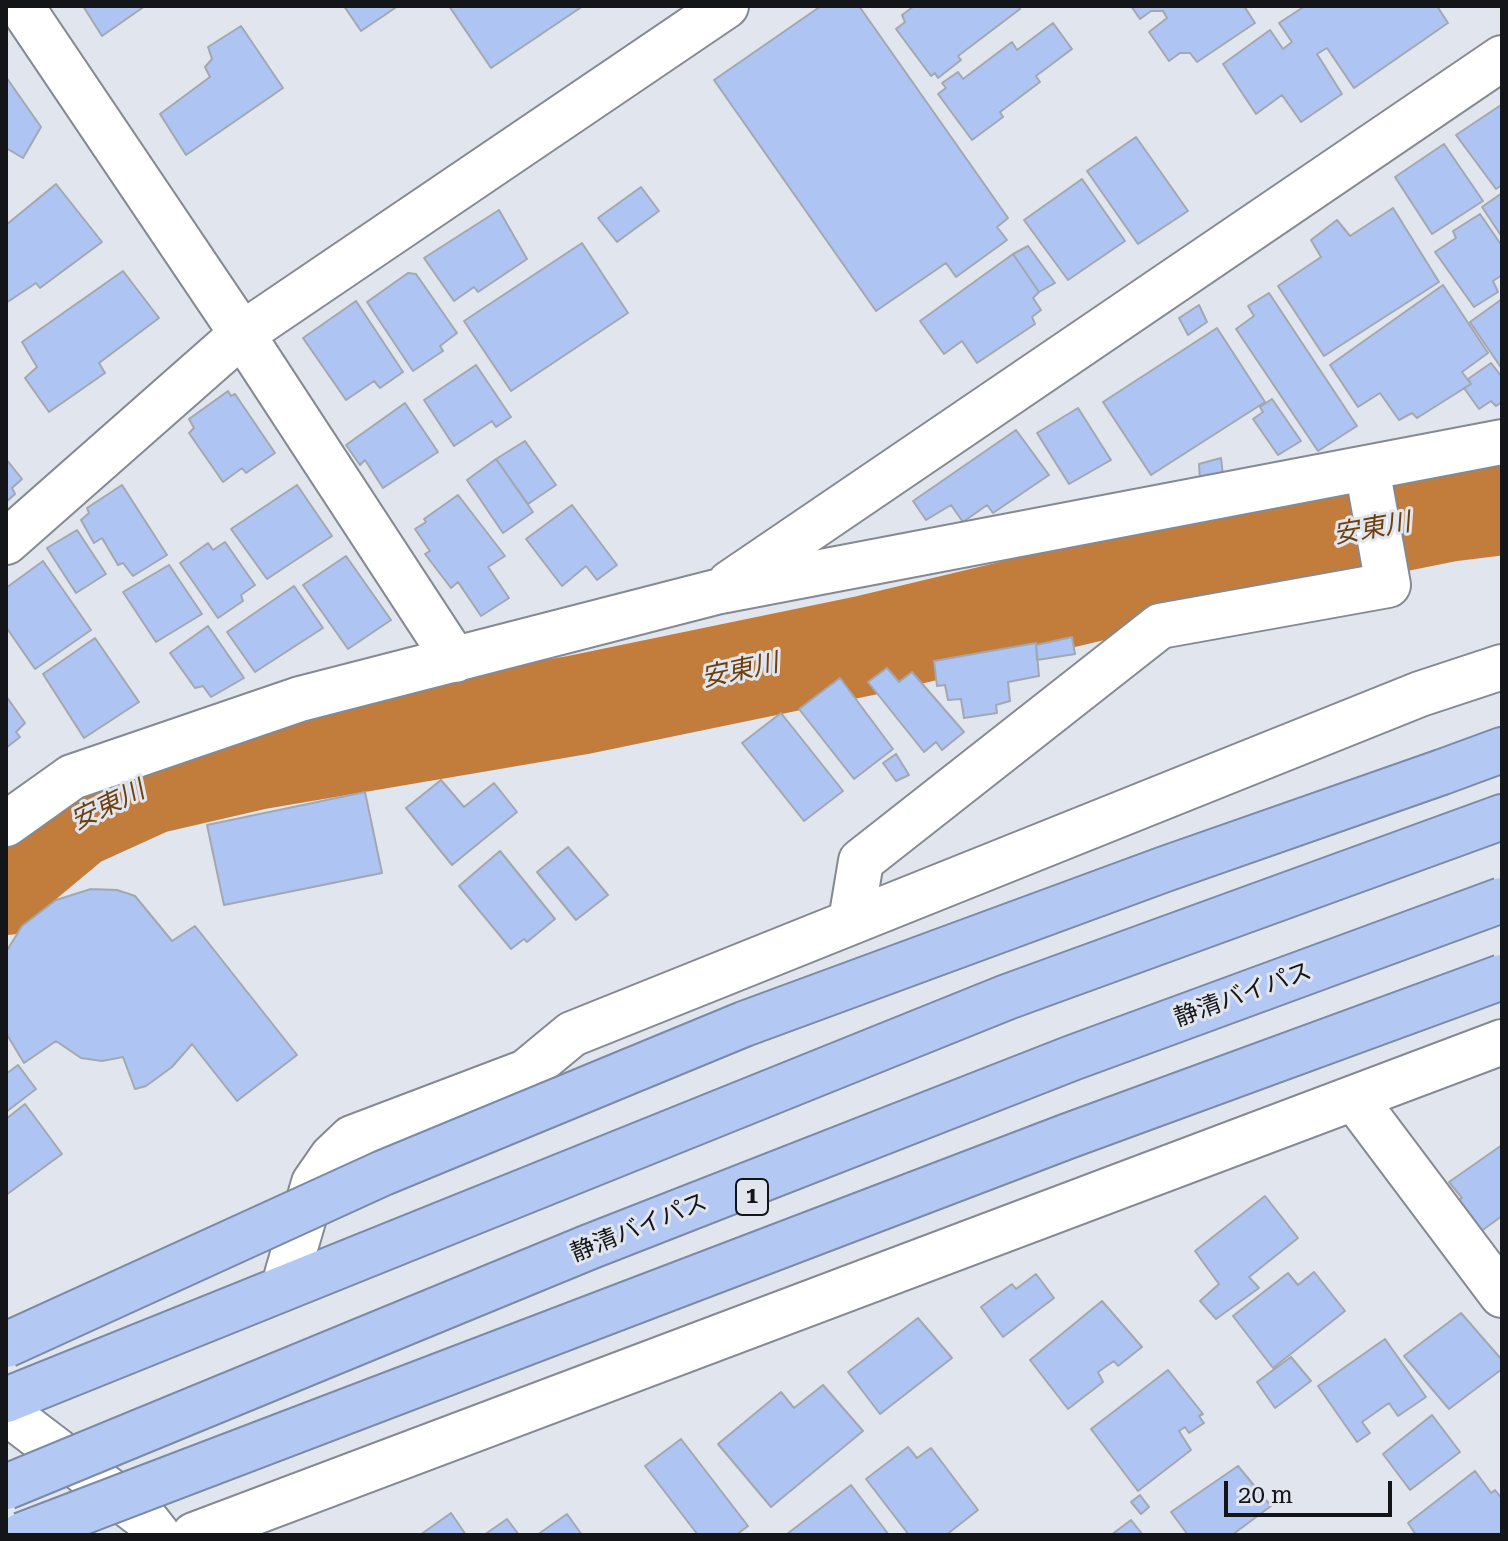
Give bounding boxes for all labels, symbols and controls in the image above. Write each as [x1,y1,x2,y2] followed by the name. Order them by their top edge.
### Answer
[1331,507,1413,551] water label: 安東川
[699,648,781,694] water label: 安東川
[66,775,150,837] water label: 安東川
[1170,957,1316,1033] street label: 静清バイパス
[736,1179,768,1215] road number: 1
[567,1188,711,1268] street label: 静清バイパス
[1228,1465,1396,1515] scale bar
[1238,1481,1293,1509] text: 20 m

